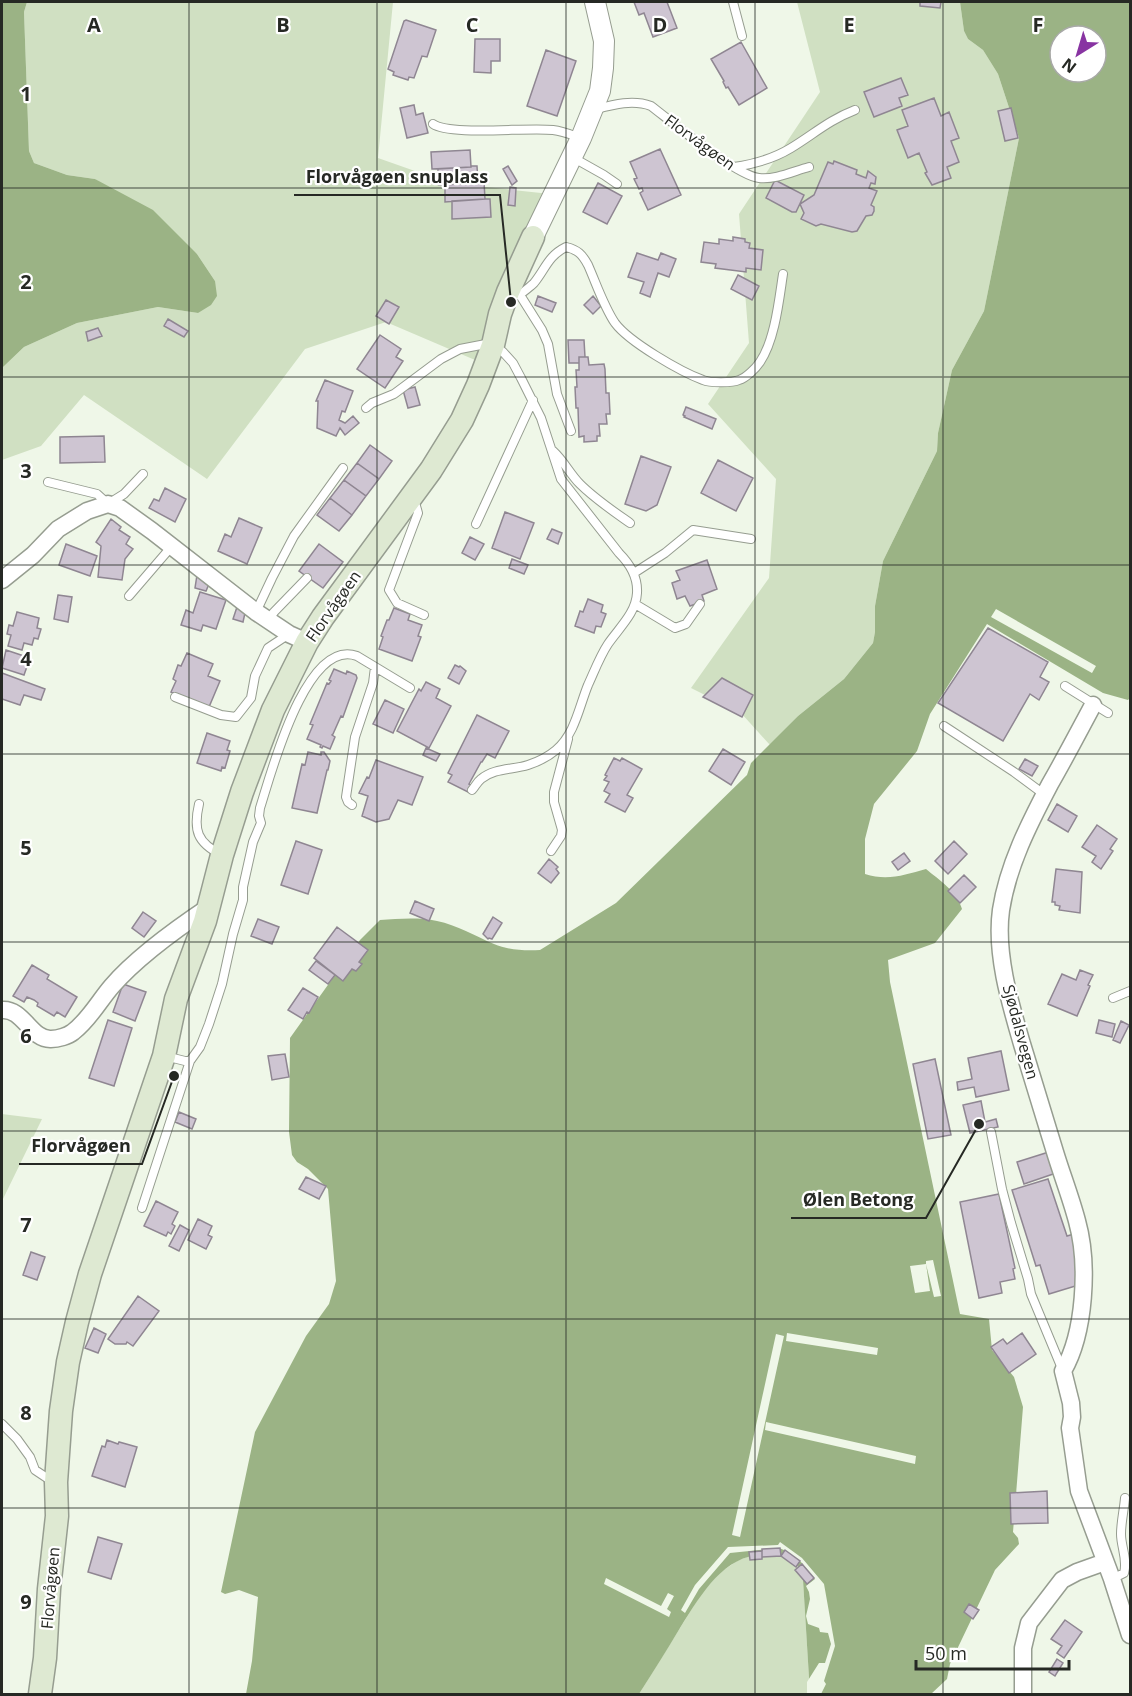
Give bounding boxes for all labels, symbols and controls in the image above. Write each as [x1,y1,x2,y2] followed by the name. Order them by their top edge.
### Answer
[87,11,101,38] text: A
[276,11,290,38] text: B
[466,11,479,38] text: C
[653,11,667,38] text: D
[843,11,855,38] text: E
[1033,11,1043,38] text: F
[1048,24,1108,84] north arrow
[1057,53,1081,79] text: N
[20,80,32,107] text: 1
[660,109,740,175] street label: Florvågøen
[294,159,500,195] callout: Florvågøen snuplass
[306,164,488,188] text: Florvågøen snuplass
[20,268,32,295] text: 2
[20,457,32,484] text: 3
[300,566,366,646] street label: Florvågøen
[20,645,32,672] text: 4
[20,834,32,861] text: 5
[998,982,1044,1082] street label: Sjødalsvegen
[20,1022,32,1049] text: 6
[19,1128,142,1164] callout: Florvågøen
[31,1133,131,1157] text: Florvågøen
[791,1182,926,1218] callout: Ølen Betong
[803,1187,913,1211] text: Ølen Betong
[20,1211,32,1238] text: 7
[20,1399,32,1426] text: 8
[35,1546,65,1630] street label: Florvågøen
[20,1588,32,1615] text: 9
[916,1633,1069,1671] scale bar
[925,1641,967,1665] text: 50 m

